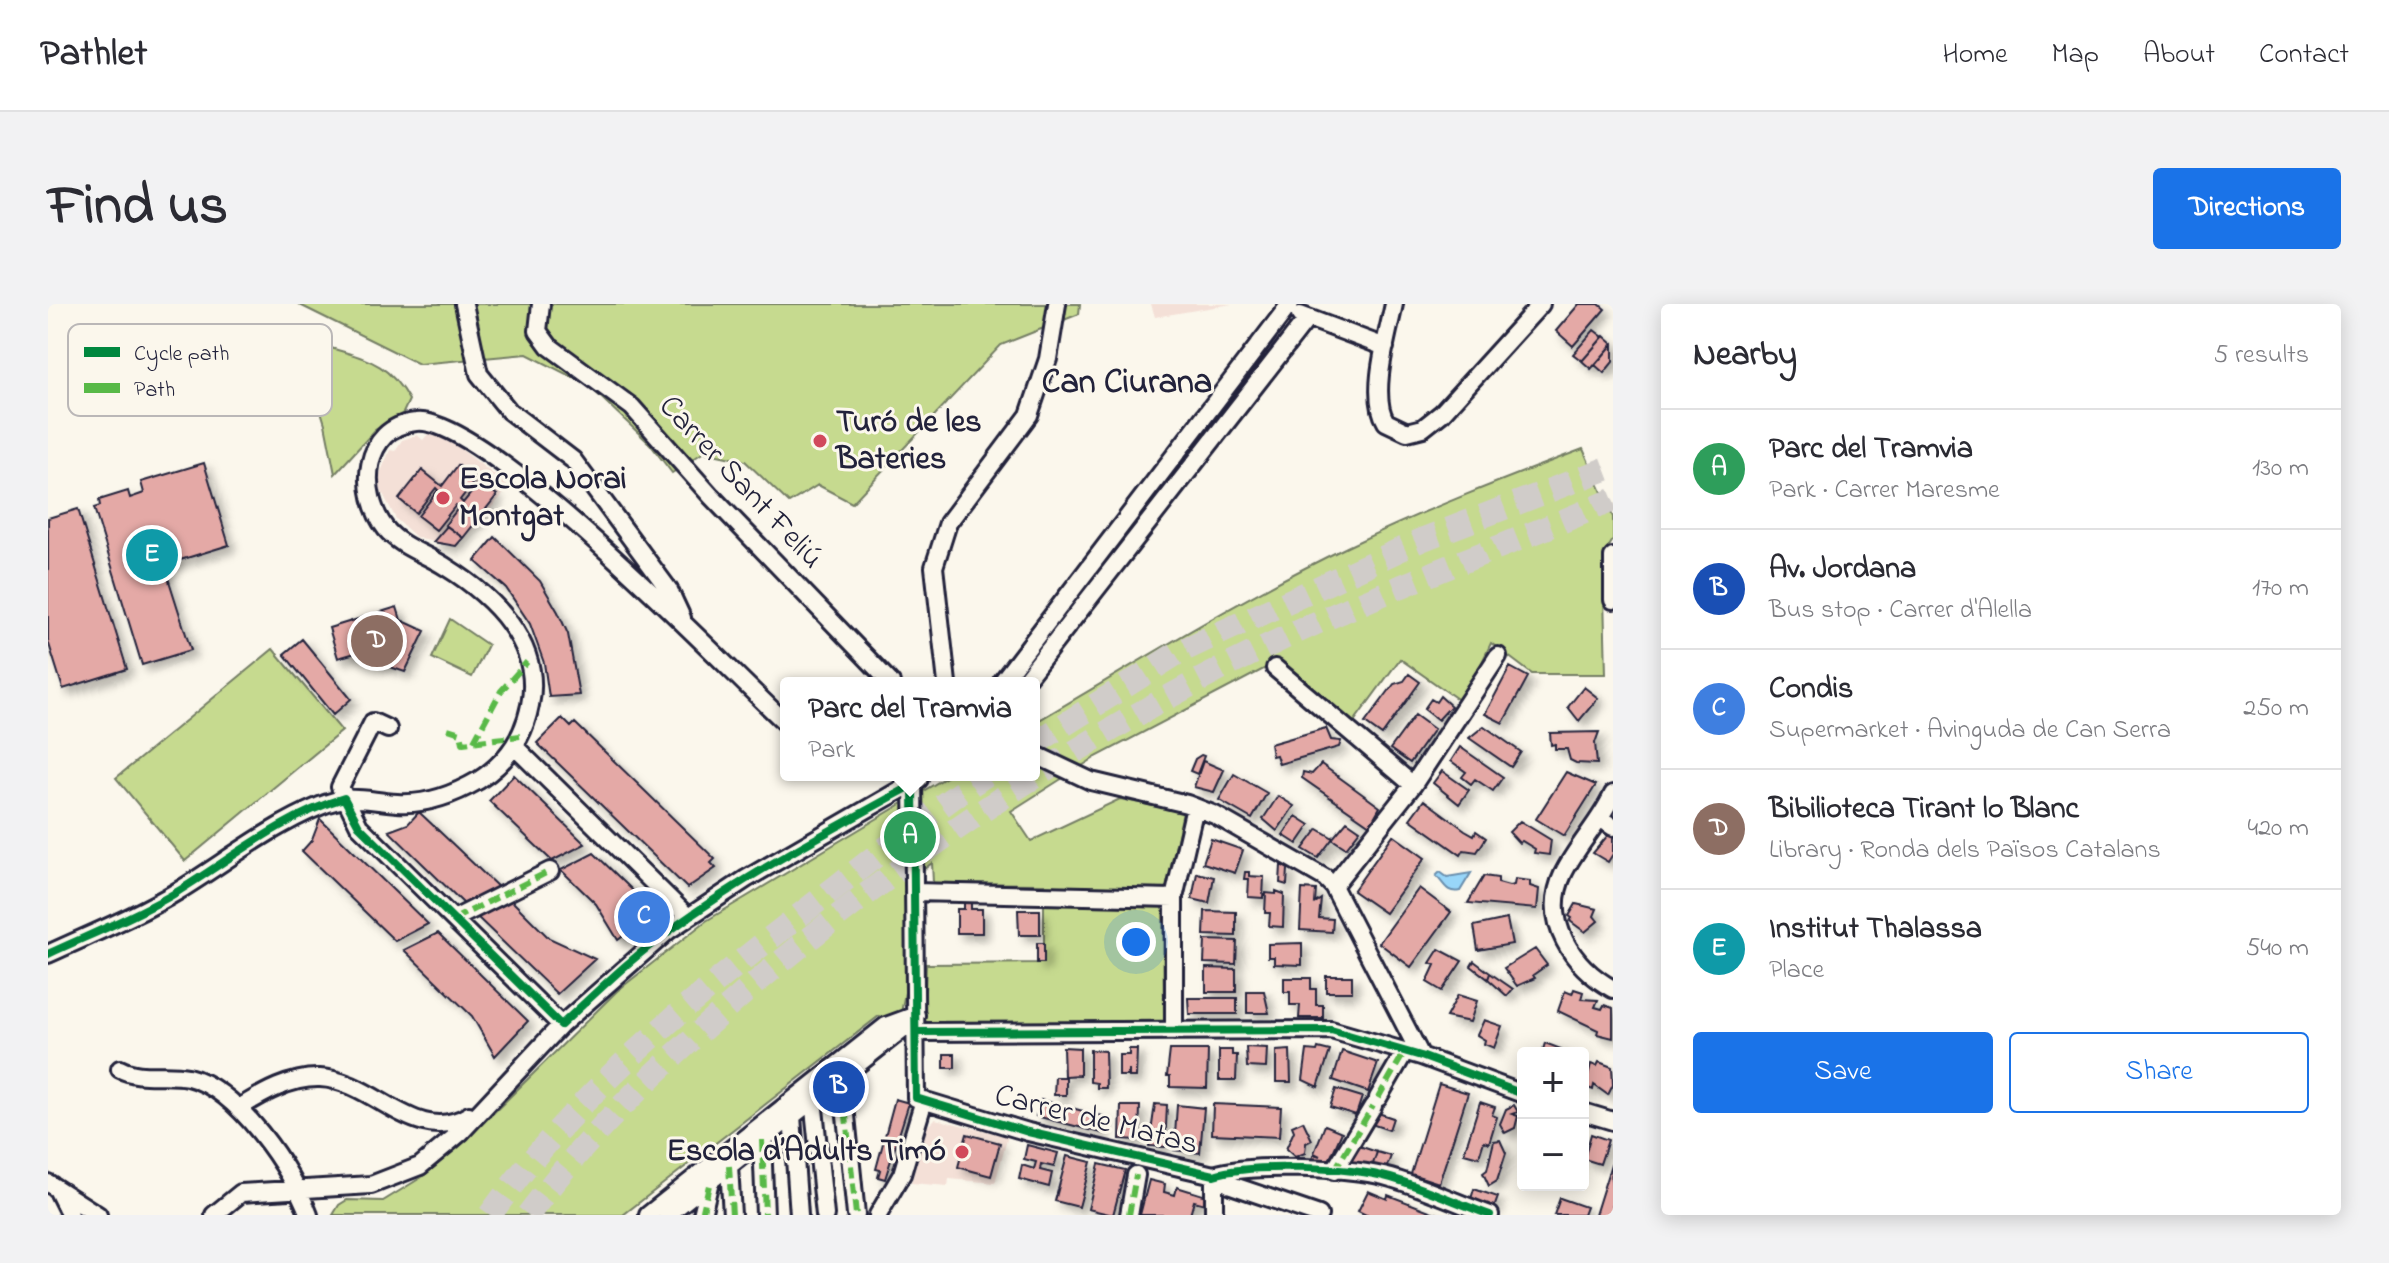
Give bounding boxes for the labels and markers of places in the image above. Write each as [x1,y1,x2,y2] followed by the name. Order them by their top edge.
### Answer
[834,400,982,484] place label: Turó de les Bateries
[811,432,829,450] marker: Turó de les Bateries
[459,457,626,542] place label: Escola Norai Montgat
[434,489,452,507] marker: Escola Norai Montgat
[126,525,178,585] pin: E
[351,611,403,671] pin: D
[884,807,936,867] pin: A
[618,887,670,947] pin: C
[813,1057,865,1117] pin: B
[667,1129,946,1176] place label: Escola d’Adults Timó
[953,1143,971,1161] marker: Escola d’Adults Timó

